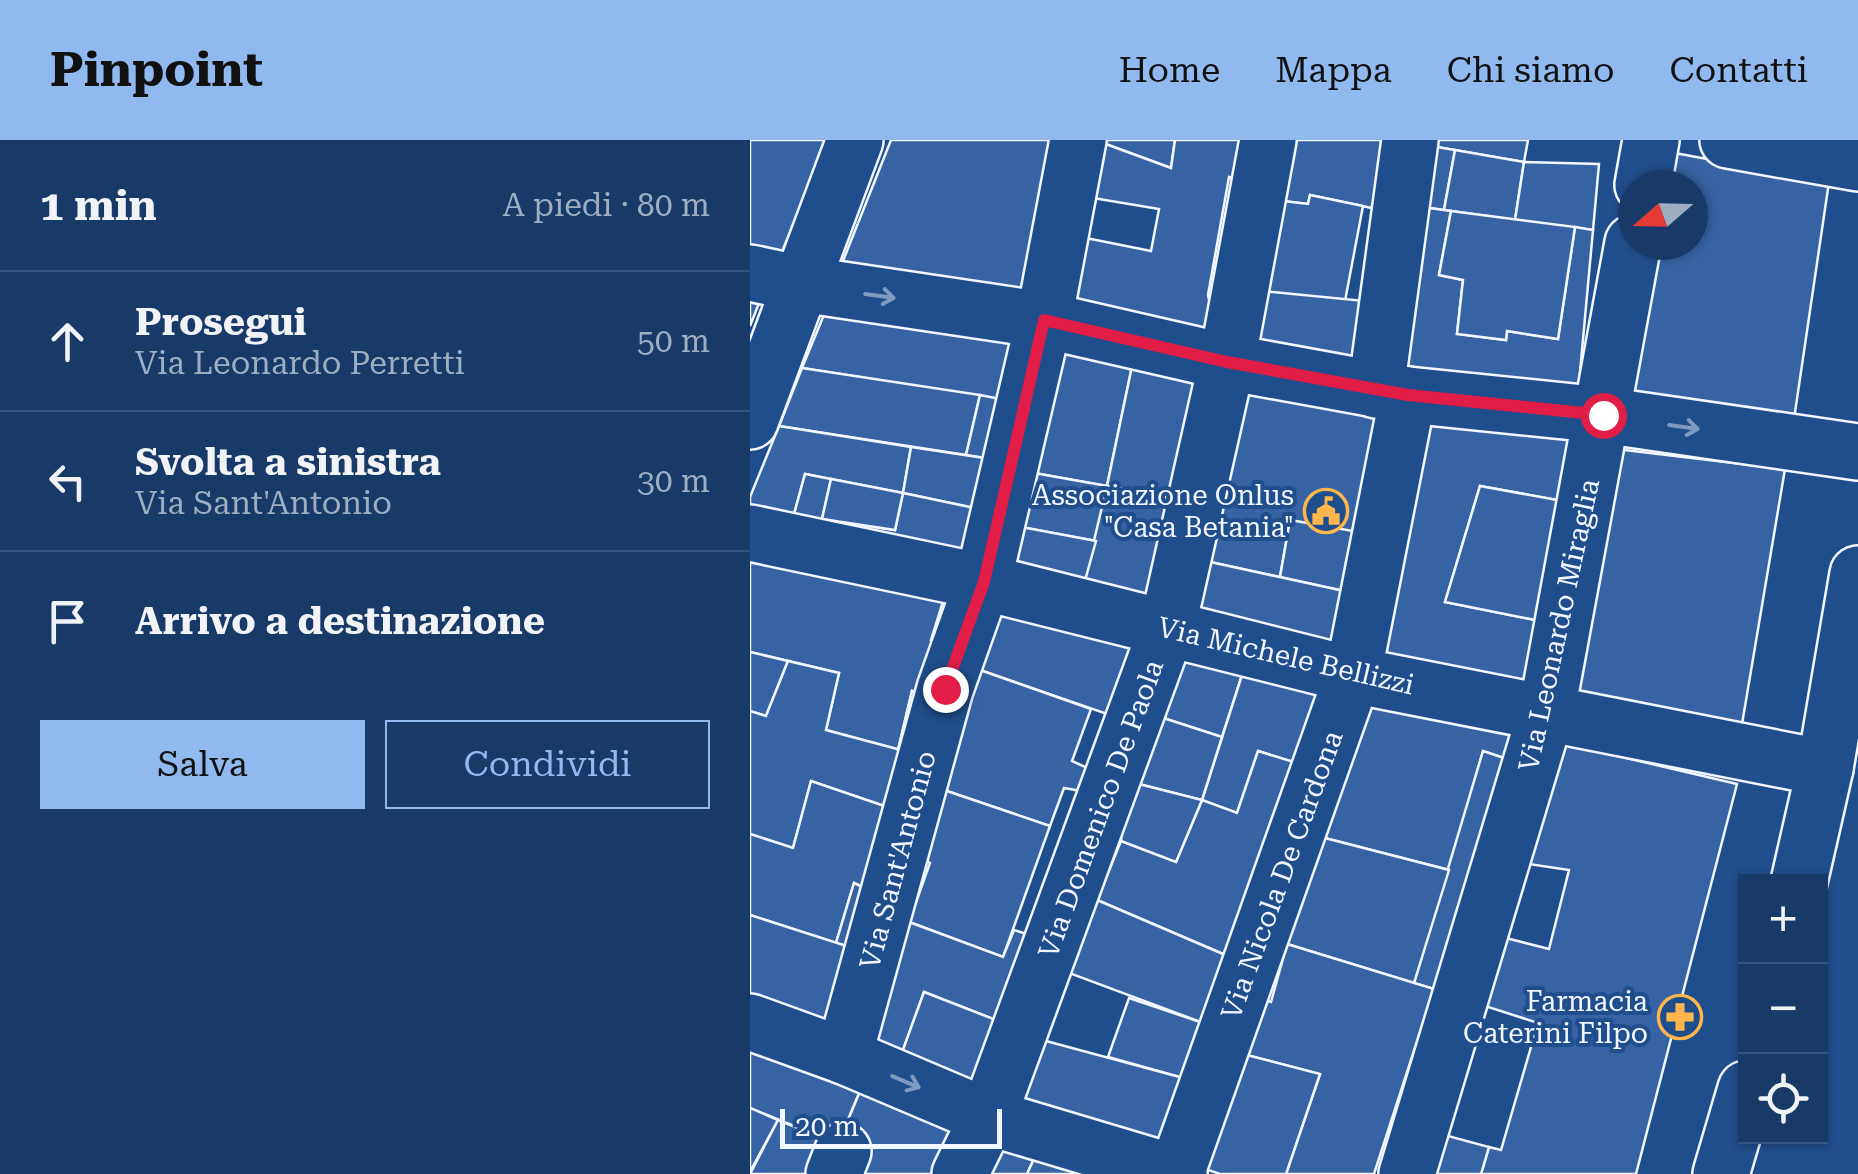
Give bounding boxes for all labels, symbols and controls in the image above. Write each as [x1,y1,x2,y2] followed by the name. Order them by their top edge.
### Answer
[50,42,263,98] text: Pinpoint
[1119,50,1220,91] text: Home
[1275,50,1392,91] text: Mappa
[1447,50,1615,91] text: Chi siamo
[1670,50,1808,91] text: Contatti
[1618,170,1708,260] north arrow
[40,181,157,230] text: 1 min
[503,186,710,224] text: A piedi · 80 m
[864,287,896,306] one-way arrow
[135,300,306,344] text: Prosegui
[40,314,95,369] icon: ahead
[637,322,710,360] text: 50 m
[135,344,465,382] text: Via Leonardo Perretti
[1581,393,1627,439] route start
[1667,418,1700,436] one-way arrow
[135,440,441,484] text: Svolta a sinistra
[40,454,95,509] icon: left
[637,462,710,500] text: 30 m
[1512,476,1606,774] street label: Via Leonardo Miraglia
[1032,479,1294,544] place label: Associazione Onlus "Casa Betania"
[135,484,392,522] text: Via Sant'Antonio
[1303,488,1349,534] public building icon: Associazione Onlus "Casa Betania"
[40,594,95,649] icon: arrive
[135,599,545,643] text: Arrivo a destinazione
[1155,610,1417,702] street label: Via Michele Bellizzi
[1032,655,1170,963] street label: Via Domenico De Paola
[923,667,969,713] route end
[40,720,365,809] button: Salva
[385,720,710,809] button: Condividi
[1214,726,1350,1024] street label: Via Nicola De Cardona
[853,747,943,973] street label: Via Sant'Antonio
[1738,874,1828,1144] map controls
[1738,874,1828,964] button: +
[1738,964,1828,1054] button: −
[1463,985,1648,1050] place label: Farmacia Caterini Filpo
[1657,994,1703,1040] pharmacy icon: Farmacia Caterini Filpo
[1738,1054,1828,1144] button: locate
[890,1074,921,1092] one-way arrow
[780,1104,1002,1148] scale bar
[795,1110,859,1143] text: 20 m

